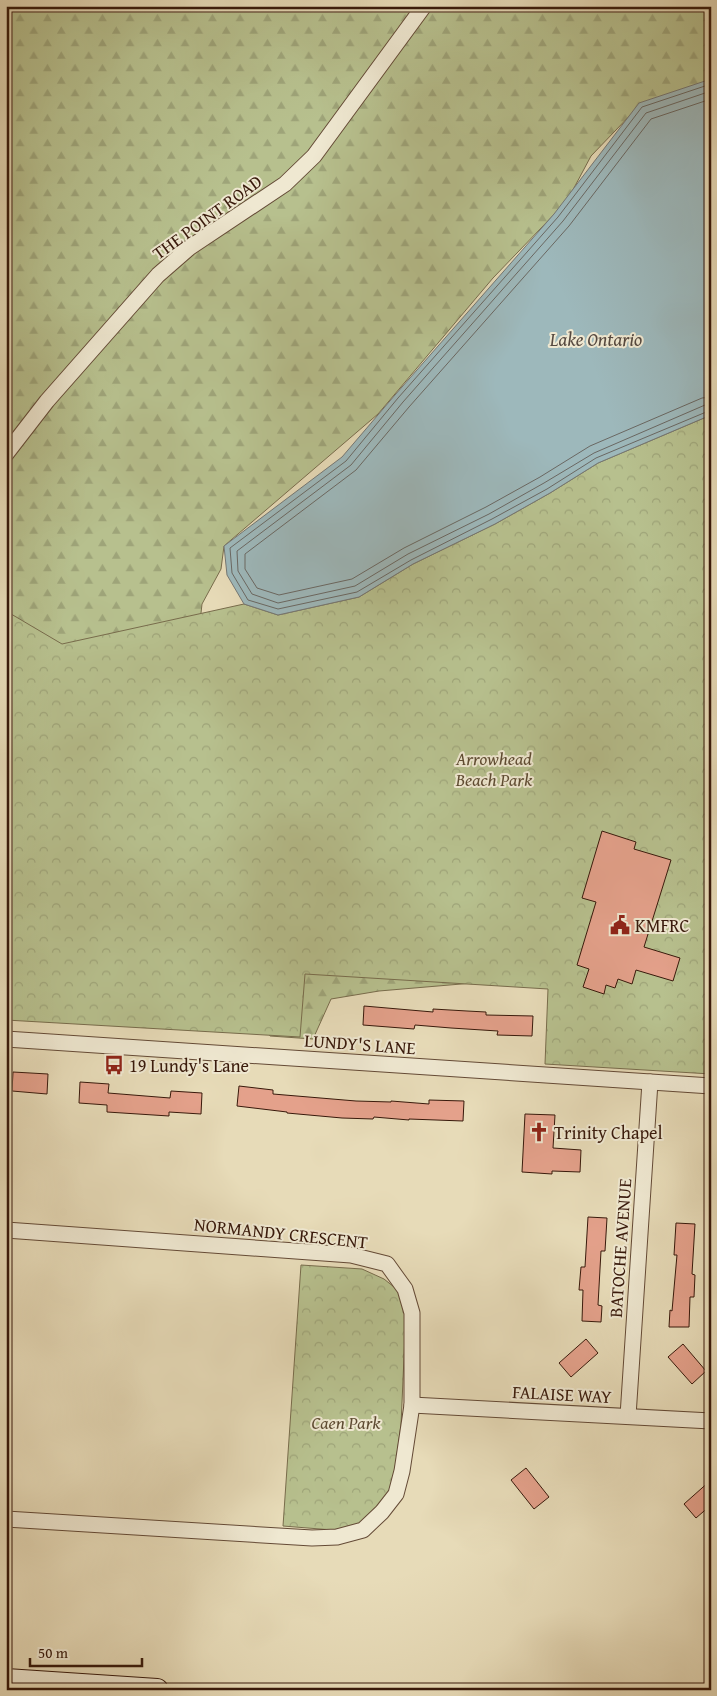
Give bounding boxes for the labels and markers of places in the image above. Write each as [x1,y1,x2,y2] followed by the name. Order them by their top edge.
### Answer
[635,912,690,939] place label: KMFRC
[609,914,631,936] public building icon: KMFRC
[129,1052,249,1079] place label: 19 Lundy's Lane
[103,1054,125,1076] bus stop icon: 19 Lundy's Lane
[554,1119,663,1146] place label: Trinity Chapel
[528,1121,550,1143] church icon: Trinity Chapel

